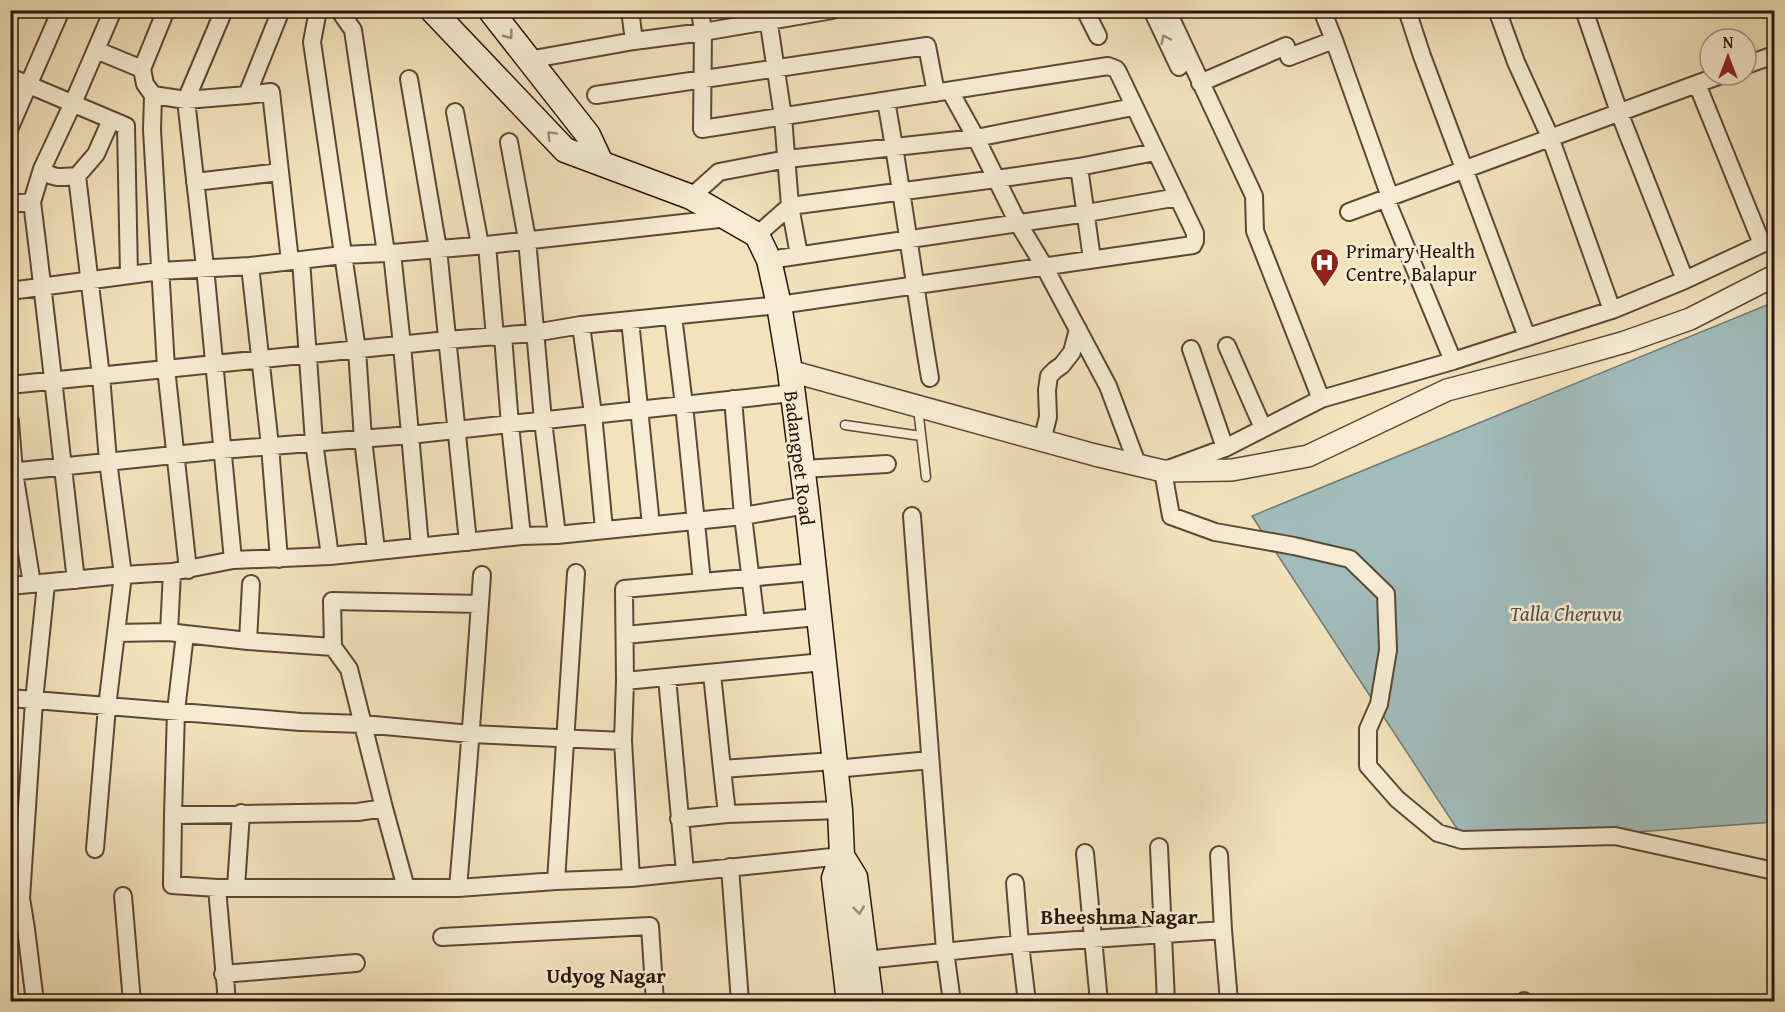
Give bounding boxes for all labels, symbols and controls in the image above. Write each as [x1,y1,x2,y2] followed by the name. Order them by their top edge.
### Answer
[1698,27,1758,87] north arrow
[502,29,513,40] one-way arrow
[1723,30,1734,54] text: N
[1161,34,1173,45] one-way arrow
[548,132,559,143] one-way arrow
[1346,236,1477,288] place label: Primary Health Centre, Balapur
[1309,246,1341,288] hospital icon: Primary Health Centre, Balapur
[777,389,823,527] street label: Badangpet Road
[1510,598,1623,629] water label: Talla Cheruvu
[1040,901,1198,932] district label: Bheeshma Nagar
[853,906,865,915] one-way arrow
[546,960,666,991] district label: Udyog Nagar

